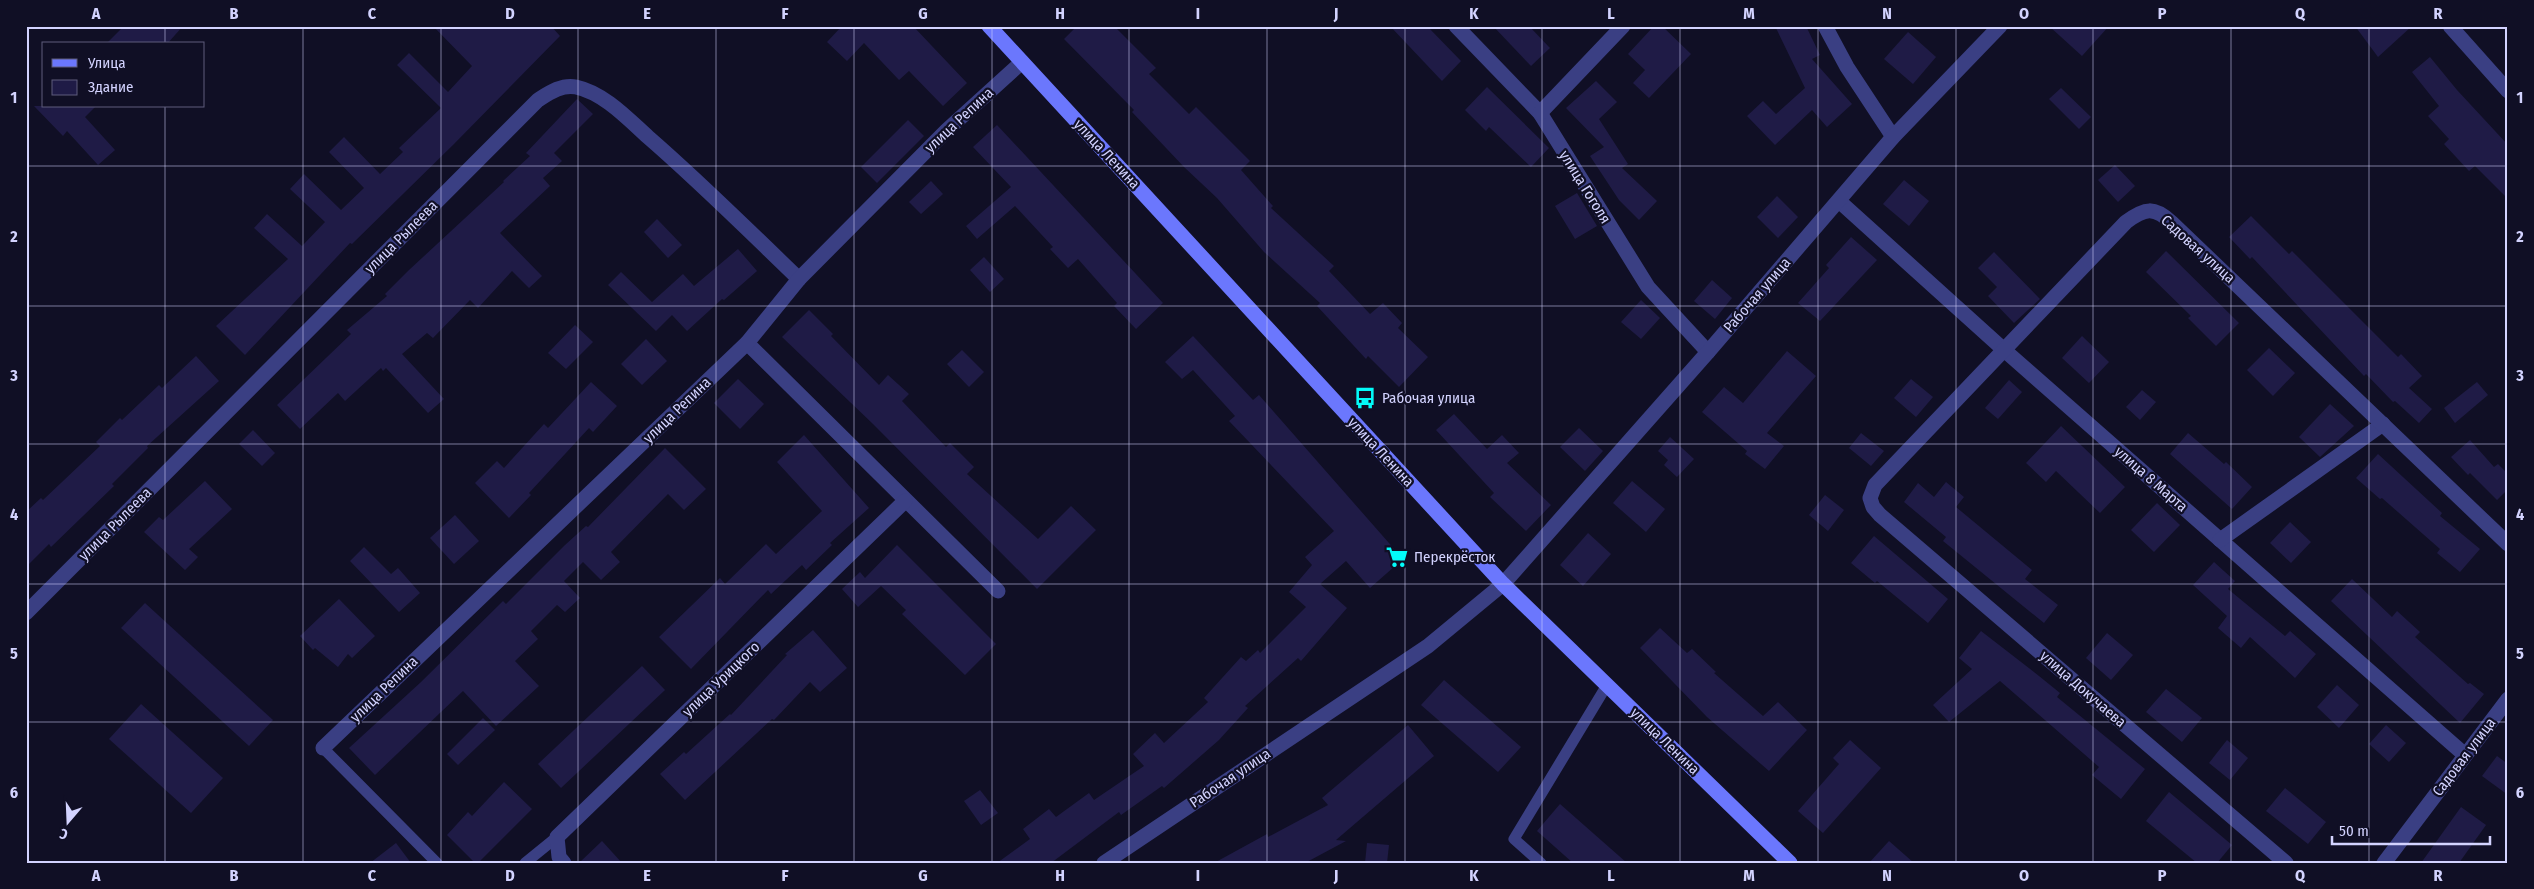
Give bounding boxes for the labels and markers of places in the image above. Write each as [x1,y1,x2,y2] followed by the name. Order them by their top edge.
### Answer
[1352,385,1378,411] bus stop icon: Рабочая улица
[1382,389,1475,407] place label: Рабочая улица
[1384,544,1410,570] supermarket icon: Перекрёсток
[1414,548,1495,566] place label: Перекрёсток

